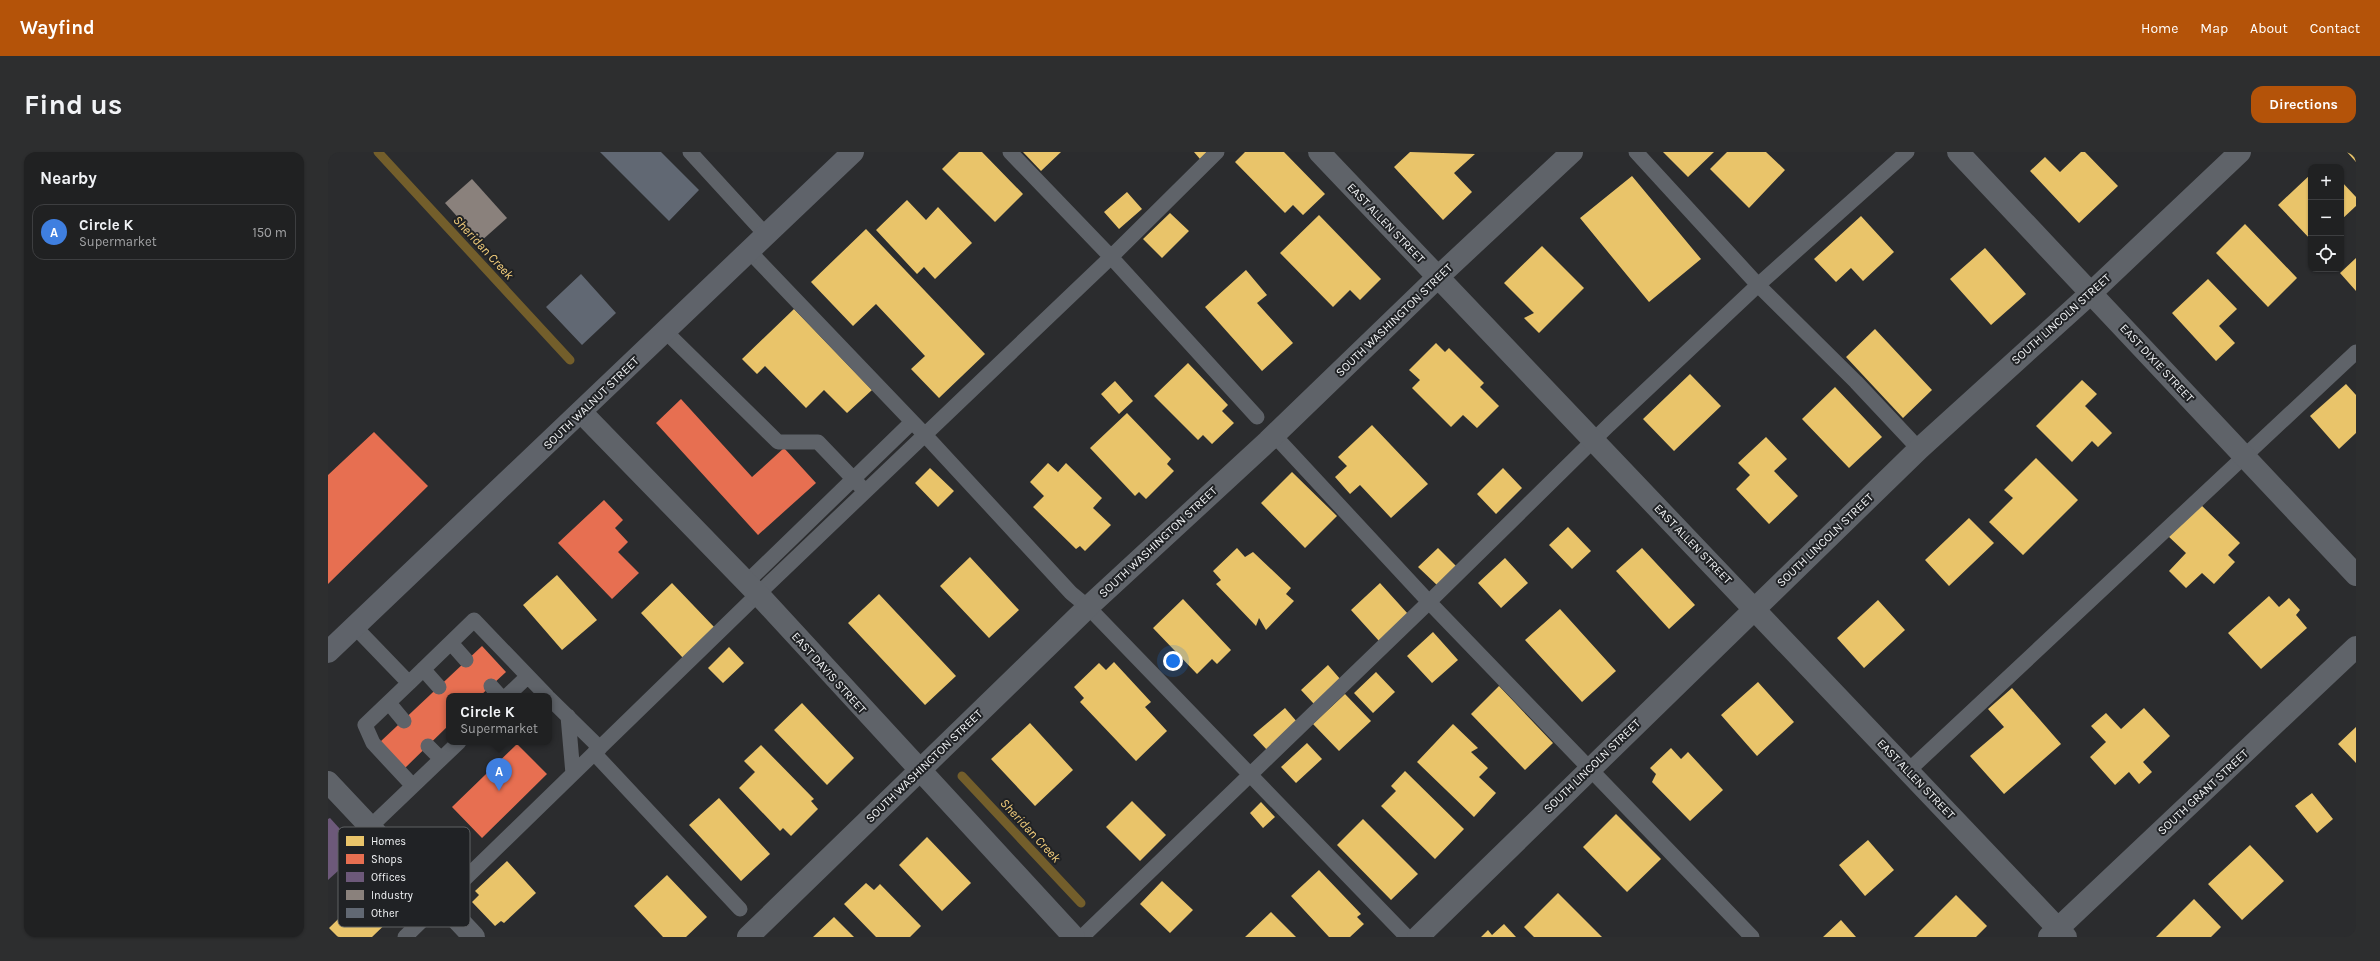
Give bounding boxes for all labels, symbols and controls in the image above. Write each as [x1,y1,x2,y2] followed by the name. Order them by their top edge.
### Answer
[20,17,95,39] text: Wayfind
[2141,20,2178,37] text: Home
[2200,20,2228,37] text: Map
[2250,20,2288,37] text: About
[2310,20,2360,37] text: Contact
[2251,86,2356,123] button: Directions
[24,88,123,121] text: Find us
[2308,164,2344,272] map controls
[2308,164,2344,200] button: +
[40,168,97,188] text: Nearby
[1344,180,1428,266] street label: EAST ALLEN STREET
[2308,200,2344,236] button: −
[450,212,517,283] water label: Sheridan Creek
[79,216,133,234] text: Circle K
[50,225,58,240] text: A
[252,225,287,240] text: 150 m
[79,234,157,249] text: Supermarket
[2308,236,2344,272] button: locate
[1333,261,1455,379] street label: SOUTH WASHINGTON STREET
[2008,271,2114,367] street label: SOUTH LINCOLN STREET
[2117,321,2197,405] street label: EAST DIXIE STREET
[540,354,642,452] street label: SOUTH WALNUT STREET
[1096,484,1220,600] street label: SOUTH WASHINGTON STREET
[1774,490,1876,590] street label: SOUTH LINCOLN STREET
[1651,501,1735,587] street label: EAST ALLEN STREET
[789,629,869,717] street label: EAST DAVIS STREET
[1163,651,1183,671] your location
[446,693,552,745] popup
[460,703,515,721] text: Circle K
[863,707,985,825] street label: SOUTH WASHINGTON STREET
[1541,716,1643,816] street label: SOUTH LINCOLN STREET
[460,721,538,736] text: Supermarket
[1874,736,1958,822] street label: EAST ALLEN STREET
[2155,746,2251,838] street label: SOUTH GRANT STREET
[486,758,512,791] pin: A
[997,795,1064,866] water label: Sheridan Creek
[338,827,470,927] legend
[371,835,406,848] text: Homes
[371,853,403,866] text: Shops
[371,871,406,884] text: Offices
[371,889,413,902] text: Industry
[371,907,399,920] text: Other

